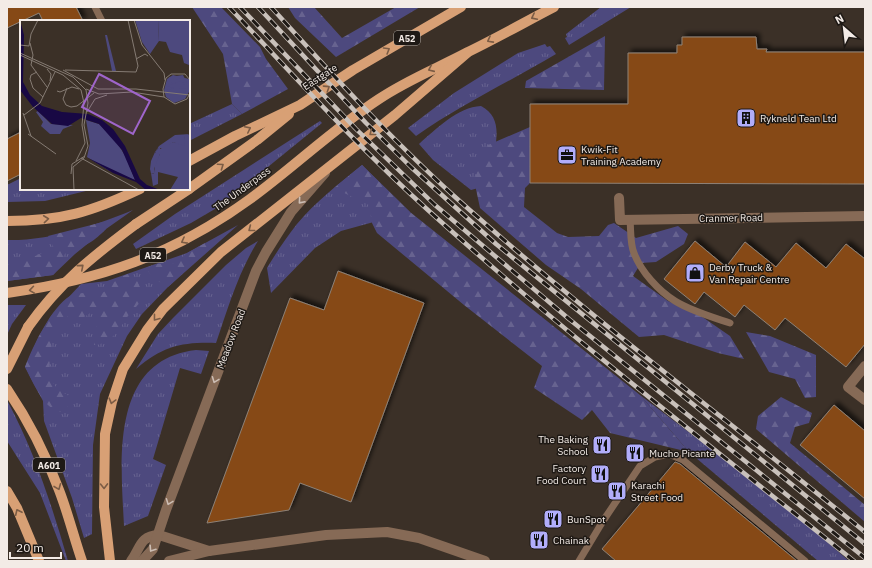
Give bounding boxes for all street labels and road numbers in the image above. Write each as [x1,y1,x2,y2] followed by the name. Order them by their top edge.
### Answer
[394,31,420,45] road number: A52
[300,61,340,93] street label: Eastgate
[211,164,273,214] street label: The Underpass
[699,211,763,225] street label: Cranmer Road
[140,248,166,262] road number: A52
[214,307,248,371] street label: Meadow Road
[33,458,65,472] road number: A601

